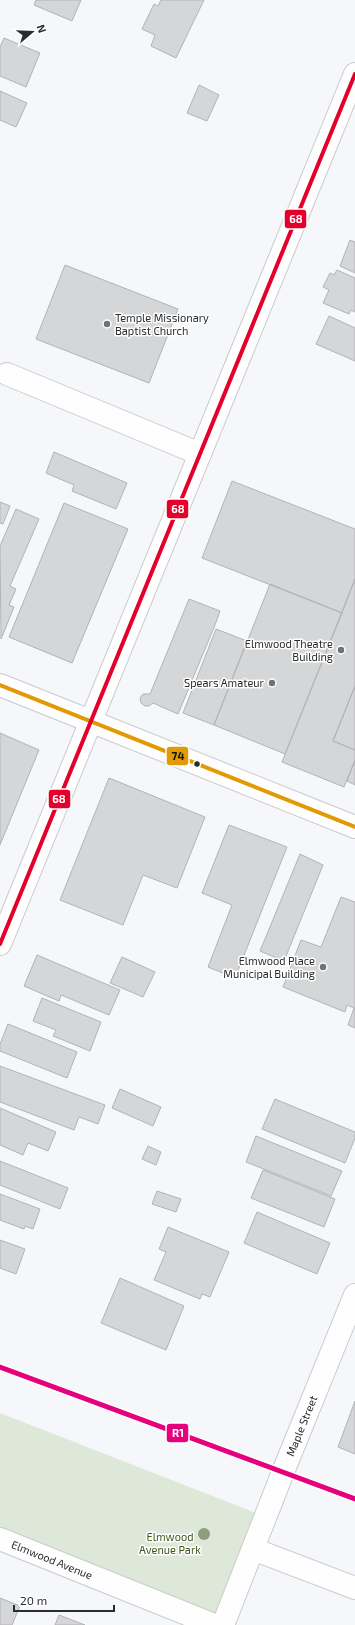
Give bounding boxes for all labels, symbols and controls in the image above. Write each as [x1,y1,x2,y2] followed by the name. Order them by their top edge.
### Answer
[12,12,52,52] north arrow
[34,23,49,35] text: N
[284,209,307,229] line badge: 68
[289,212,303,225] text: 68
[115,311,209,337] place label: Temple Missionary Baptist Church
[102,319,112,329] marker: Temple Missionary Baptist Church
[166,499,189,519] line badge: 68
[171,502,185,515] text: 68
[245,637,333,663] place label: Elmwood Theatre Building
[336,645,346,655] marker: Elmwood Theatre Building
[184,676,265,689] place label: Spears Amateur
[267,678,277,688] marker: Spears Amateur
[166,746,189,766] line badge: 74
[172,749,184,762] text: 74
[192,759,202,769] unlabelled marker
[48,789,71,809] line badge: 68
[52,792,66,805] text: 68
[223,954,315,980] place label: Elmwood Place Municipal Building
[318,962,328,972] marker: Elmwood Place Municipal Building
[283,1394,319,1458] street label: Maple Street
[166,1423,189,1443] line badge: R1
[172,1426,184,1439] text: R1
[139,1530,201,1556] park label: Elmwood Avenue Park
[10,1537,95,1582] street label: Elmwood Avenue
[14,1587,114,1613] scale bar
[20,1593,47,1607] text: 20 m

